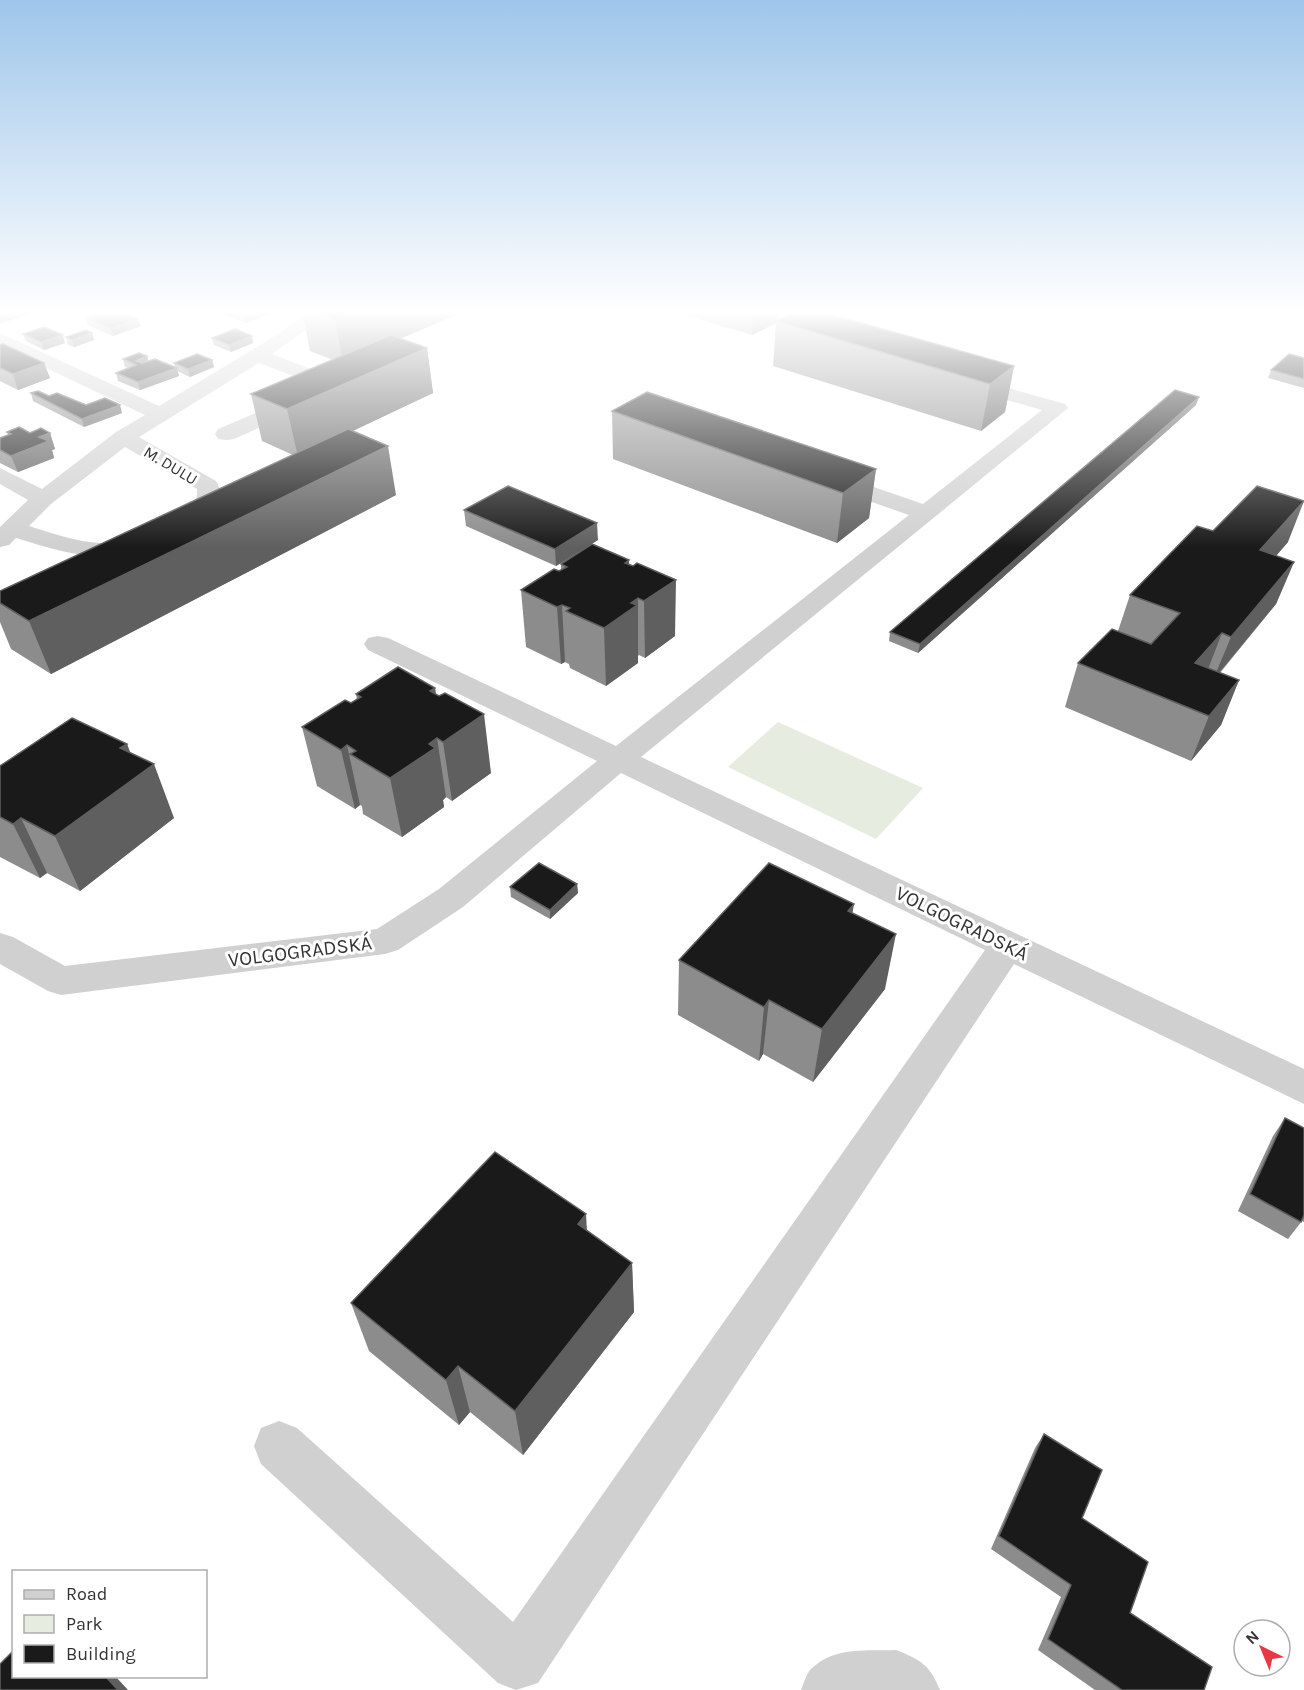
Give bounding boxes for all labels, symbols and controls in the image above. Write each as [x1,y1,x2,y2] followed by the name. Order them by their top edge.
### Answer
[140,442,201,489] street label: M. DULU
[892,880,1032,966] street label: VOLGOGRADSKÁ
[227,930,373,972] street label: VOLGOGRADSKÁ
[12,1570,207,1678] legend
[66,1583,107,1605] text: Road
[66,1613,103,1635] text: Park
[1232,1618,1292,1678] north arrow
[1241,1627,1263,1648] text: N
[66,1643,136,1665] text: Building

